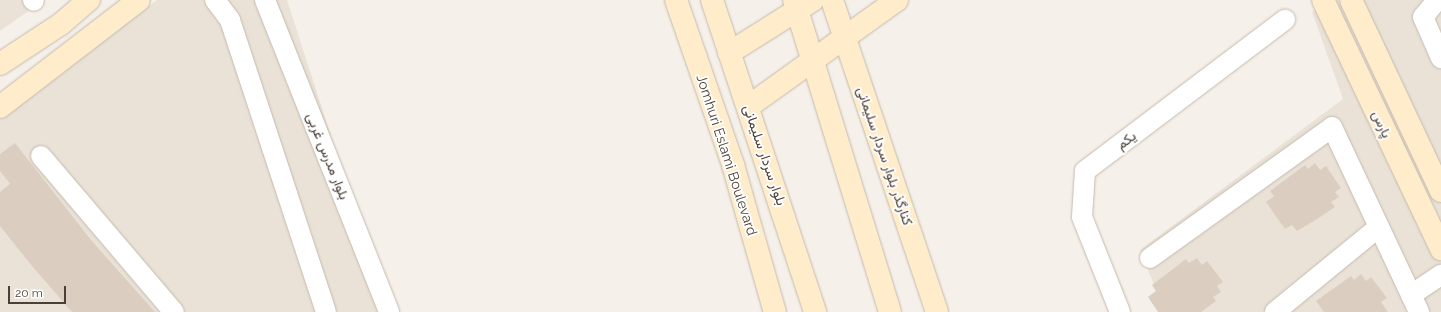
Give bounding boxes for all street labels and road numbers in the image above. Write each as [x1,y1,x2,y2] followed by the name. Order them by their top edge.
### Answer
[693,72,761,238] street label: Jomhuri Eslami Boulevard
[853,84,917,228] street label: کنارگذر بلوار سردار سلیمانی
[740,102,790,208] street label: بلوار سردار سلیمانی
[1368,108,1396,140] street label: پارس
[303,110,353,202] street label: بلوار مدرس غربی
[1113,127,1139,153] street label: یکم

